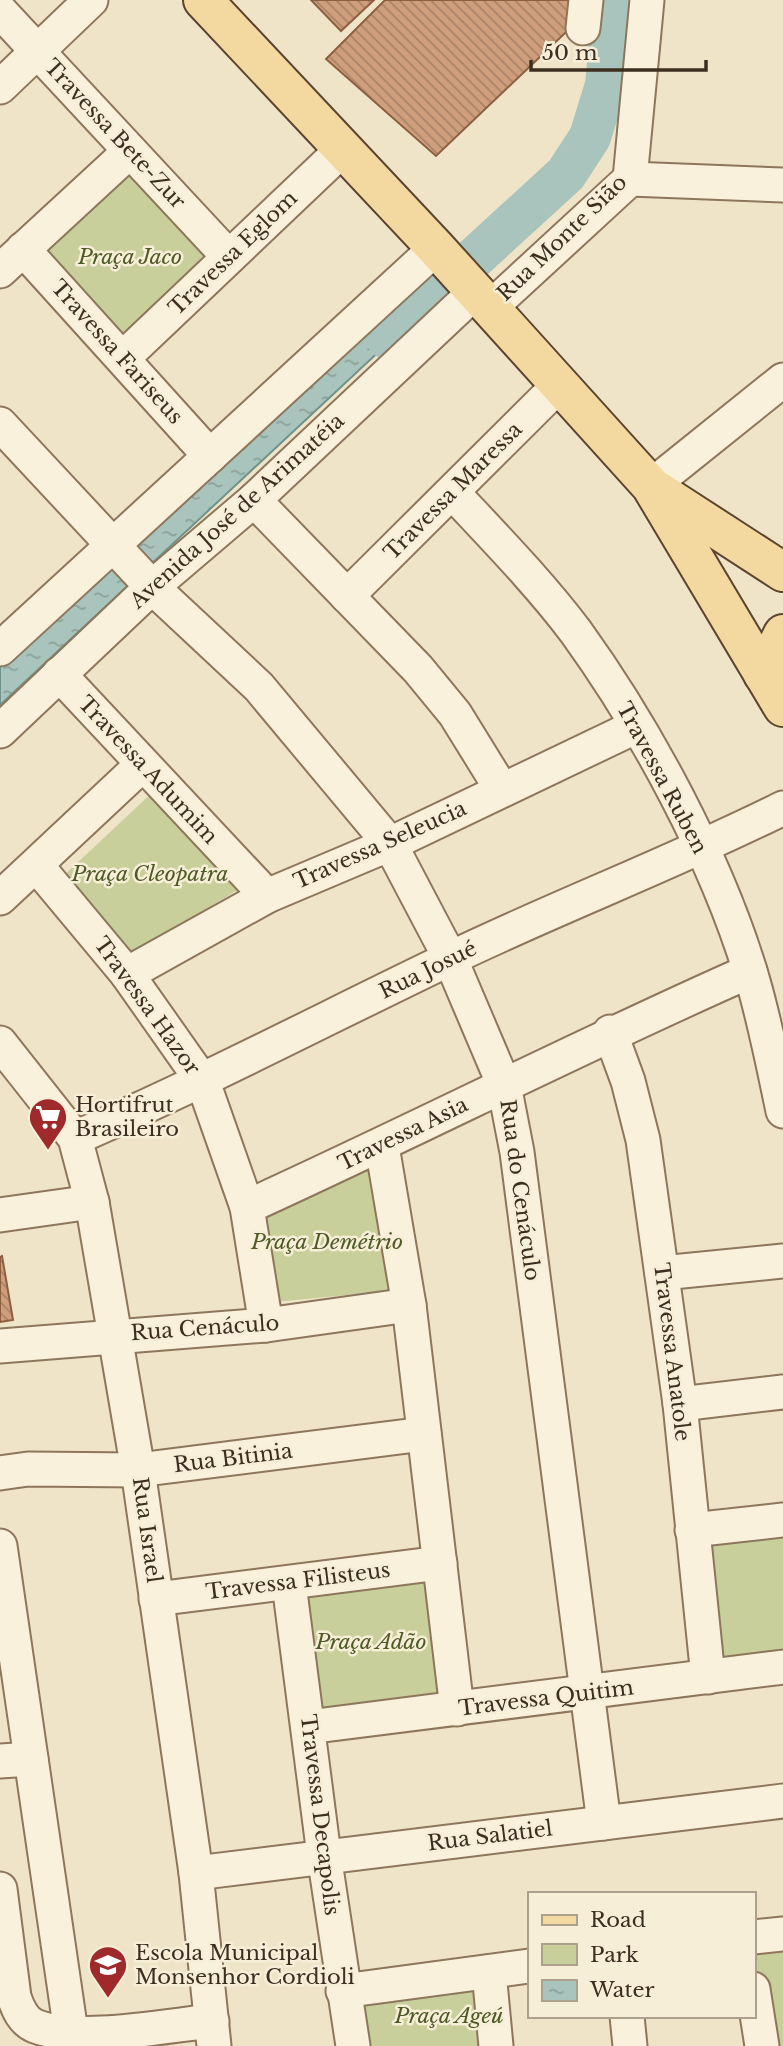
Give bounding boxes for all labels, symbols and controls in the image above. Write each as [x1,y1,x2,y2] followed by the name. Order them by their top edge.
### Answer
[531,28,706,72] scale bar
[542,40,598,66] text: 50 m
[39,54,191,214] street label: Travessa Bete-Zur
[492,169,632,307] street label: Rua Monte Sião
[163,185,303,321] street label: Travessa Eglom
[77,244,182,270] park label: Praça Jaco
[46,275,188,429] street label: Travessa Fariseus
[124,408,350,615] street label: Avenida José de Arimatéia
[379,416,528,565] street label: Travessa Maressa
[73,691,224,850] street label: Travessa Adumim
[611,698,713,858] street label: Travessa Ruben
[290,795,471,895] street label: Travessa Seleucia
[71,861,228,887] park label: Praça Cleopatra
[88,932,206,1080] street label: Travessa Hazor
[375,935,481,1005] street label: Rua Josué
[334,1091,472,1177] street label: Travessa Asia
[75,1092,179,1142] place label: Hortifrut Brasileiro
[27,1096,69,1151] supermarket icon: Hortifrut Brasileiro
[494,1098,546,1282] street label: Rua do Cenáculo
[250,1229,403,1255] park label: Praça Demétrio
[648,1261,696,1443] street label: Travessa Anatole
[130,1310,280,1346] street label: Rua Cenáculo
[172,1438,294,1478] street label: Rua Bitinia
[127,1475,167,1585] street label: Rua Israel
[204,1557,392,1605] street label: Travessa Filisteus
[314,1629,427,1655] park label: Praça Adão
[457,1674,636,1722] street label: Travessa Quitim
[295,1713,345,1917] street label: Travessa Decapolis
[426,1815,554,1857] street label: Rua Salatiel
[528,1892,755,2018] legend
[590,1907,646,1933] text: Road
[135,1940,355,1990] place label: Escola Municipal Monsenhor Cordioli
[590,1942,639,1968] text: Park
[87,1944,129,1999] school or university icon: Escola Municipal Monsenhor Cordioli
[589,1977,654,2003] text: Water
[393,2003,504,2029] park label: Praça Ageú

